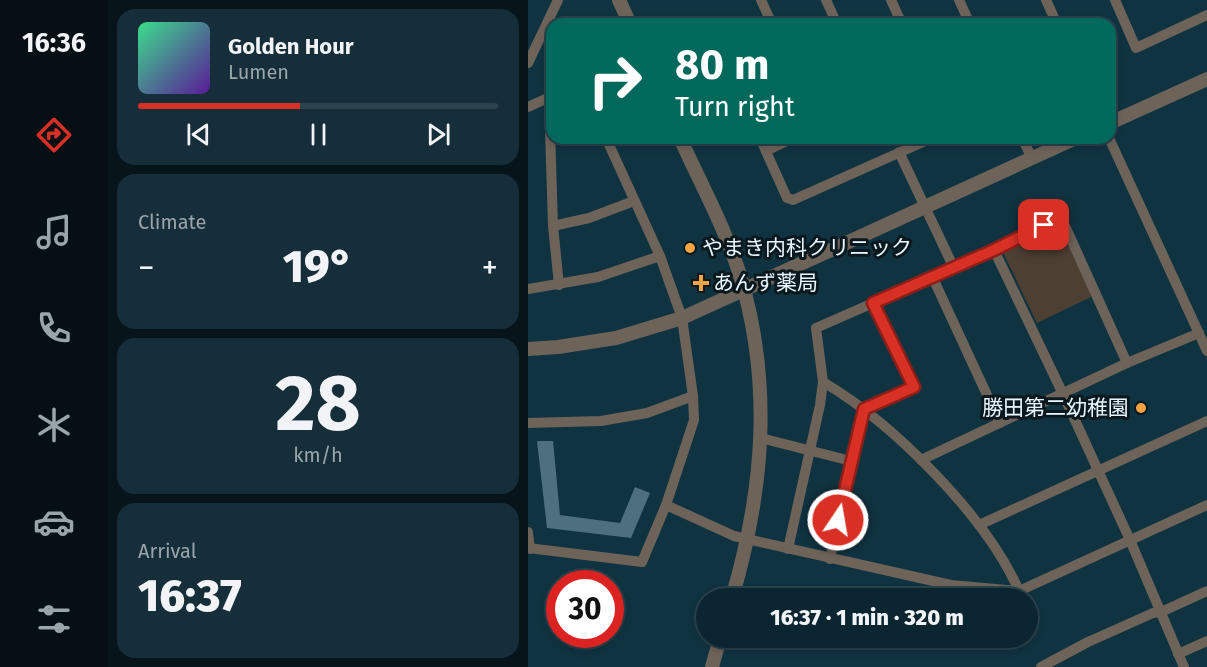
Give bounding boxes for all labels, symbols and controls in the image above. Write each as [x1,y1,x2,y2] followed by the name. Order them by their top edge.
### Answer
[22,27,86,59] text: 16:36
[228,33,354,60] text: Golden Hour
[675,40,769,90] text: 80 m
[576,42,654,120] icon: right
[228,60,289,84] text: Lumen
[675,91,795,123] text: Turn right
[33,114,75,156] icon: directions
[182,118,215,151] icon: previous
[302,118,335,151] icon: pause
[422,118,455,151] icon: next
[1018,199,1069,250] pin
[1027,208,1060,241] icon: arrive
[138,210,206,234] text: Climate
[33,211,75,253] icon: music
[702,235,912,261] place label: やまき内科クリニック
[283,240,353,294] text: 19°
[683,241,697,255] marker: やまき内科クリニック
[138,248,155,288] text: −
[482,248,498,288] text: +
[713,270,818,296] place label: あんず薬局
[694,276,708,290] marker: あんず薬局
[33,307,75,349] icon: phone
[275,357,361,451] text: 28
[982,395,1129,421] place label: 勝田第二幼稚園
[1134,401,1148,415] marker: 勝田第二幼稚園
[33,404,75,446] icon: climate
[293,443,343,467] text: km/h
[806,488,870,552] position arrow
[33,501,75,543] icon: car
[138,539,197,563] text: Arrival
[138,569,242,623] text: 16:37
[546,570,624,648] speed limit sign: 30
[33,598,75,640] icon: filters
[770,604,964,631] text: 16:37 · 1 min · 320 m

